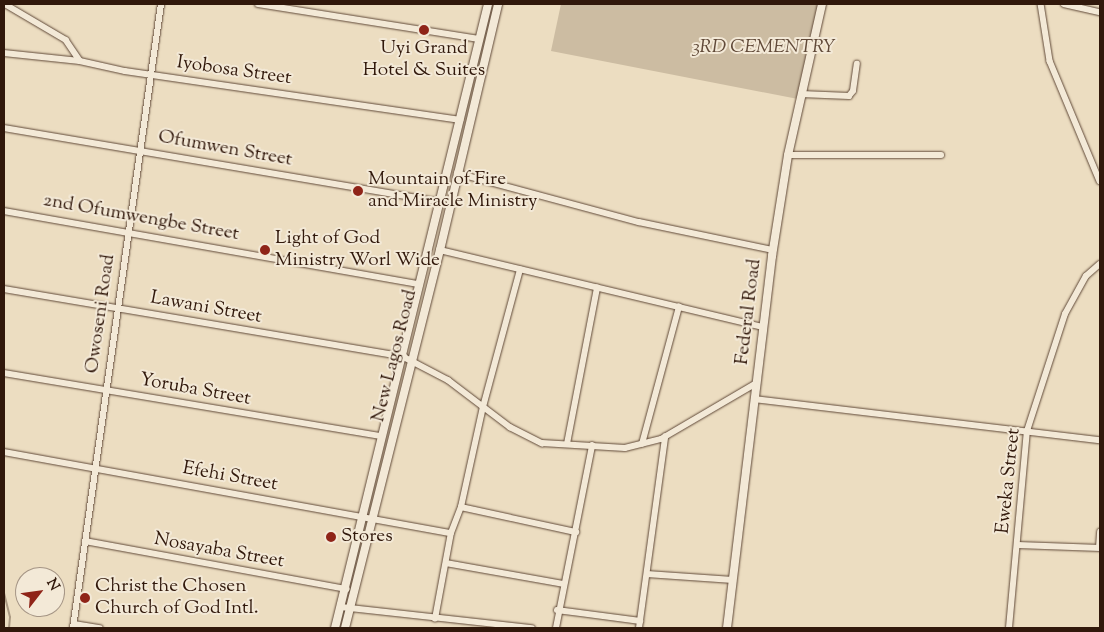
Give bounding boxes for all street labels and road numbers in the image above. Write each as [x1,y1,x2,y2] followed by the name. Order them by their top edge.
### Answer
[175,52,293,90] street label: Iyobosa Street
[156,126,294,172] street label: Ofumwen Street
[41,190,241,246] street label: 2nd Ofumwengbe Street
[81,253,121,375] street label: Owoseni Road
[731,258,767,366] street label: Federal Road
[149,287,263,329] street label: Lawani Street
[368,288,422,424] street label: New Lagos Road
[138,369,252,411] street label: Yoruba Street
[992,427,1026,535] street label: Eweka Street
[181,457,279,497] street label: Efehi Street
[152,528,286,574] street label: Nosayaba Street

